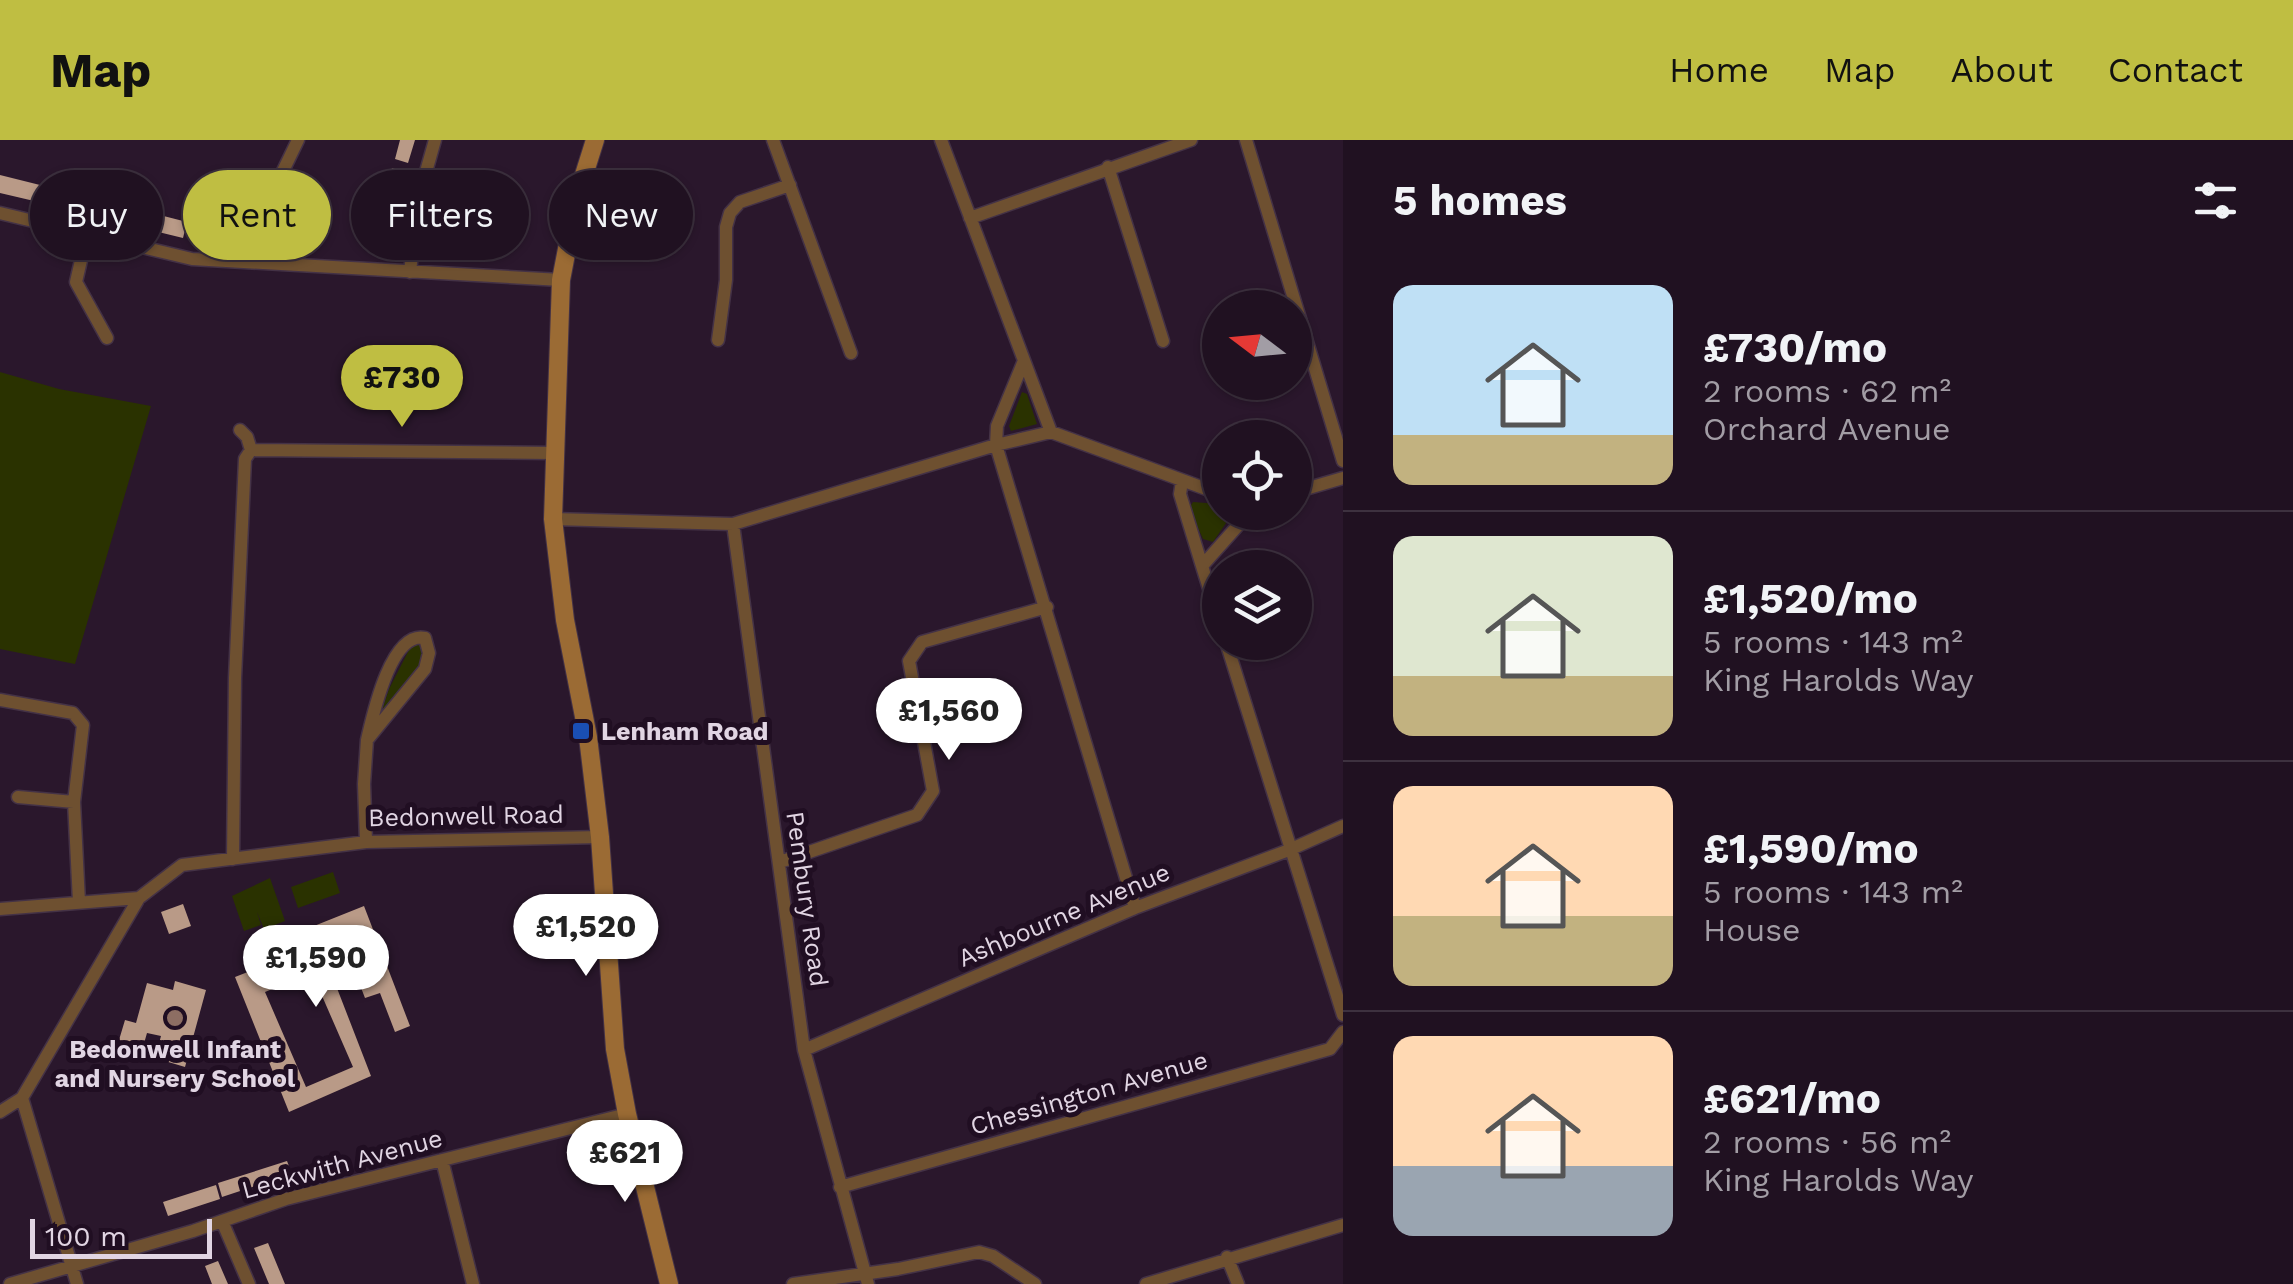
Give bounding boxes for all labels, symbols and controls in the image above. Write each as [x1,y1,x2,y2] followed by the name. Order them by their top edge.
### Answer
[50,42,151,99] text: Map
[1669,49,1769,91] text: Home
[1824,49,1896,91] text: Map
[1951,49,2053,91] text: About
[2108,49,2243,91] text: Contact
[30,170,163,260] chip: Buy
[183,170,331,260] chip: Rent
[351,170,529,260] chip: Filters
[549,170,693,260] chip: New
[2188,173,2243,228] icon: filters
[1393,176,1567,225] text: 5 homes
[1202,290,1312,400] north arrow
[1202,290,1312,660] map controls
[1703,323,1887,372] text: £730/mo
[1473,325,1593,445] icon: home
[343,345,461,430] pin: £730
[363,358,441,396] text: £730
[1703,372,1951,410] text: 2 rooms · 62 m²
[1703,410,1951,448] text: Orchard Avenue
[1202,420,1312,530] button: locate
[1202,550,1312,660] button: layers
[1703,574,1918,623] text: £1,520/mo
[1473,576,1593,696] icon: home
[1703,623,1963,661] text: 5 rooms · 143 m²
[1703,661,1973,699] text: King Harolds Way
[868,678,1030,763] pin: £1,560
[898,691,1000,729] text: £1,560
[601,717,769,746] place label: Lenham Road
[570,720,592,742] marker: Lenham Road
[368,800,564,832] street label: Bedonwell Road
[780,810,834,988] street label: Pembury Road
[1703,824,1919,873] text: £1,590/mo
[1473,826,1593,946] icon: home
[954,857,1174,973] street label: Ashbourne Avenue
[1703,873,1963,911] text: 5 rooms · 143 m²
[505,894,667,979] pin: £1,520
[535,907,637,945] text: £1,520
[1703,911,1801,949] text: House
[235,925,397,1010] pin: £1,590
[265,938,367,976] text: £1,590
[164,1007,186,1029] marker: Bedonwell Infant and Nursery School
[55,1035,296,1093] place label: Bedonwell Infant and Nursery School
[967,1045,1211,1141] street label: Chessington Avenue
[1703,1074,1881,1123] text: £621/mo
[1473,1076,1593,1196] icon: home
[566,1120,684,1205] pin: £621
[238,1123,446,1205] street label: Leckwith Avenue
[1703,1123,1951,1161] text: 2 rooms · 56 m²
[589,1133,661,1171] text: £621
[1703,1161,1973,1199] text: King Harolds Way
[30,1214,212,1258] scale bar
[45,1220,127,1253] text: 100 m

